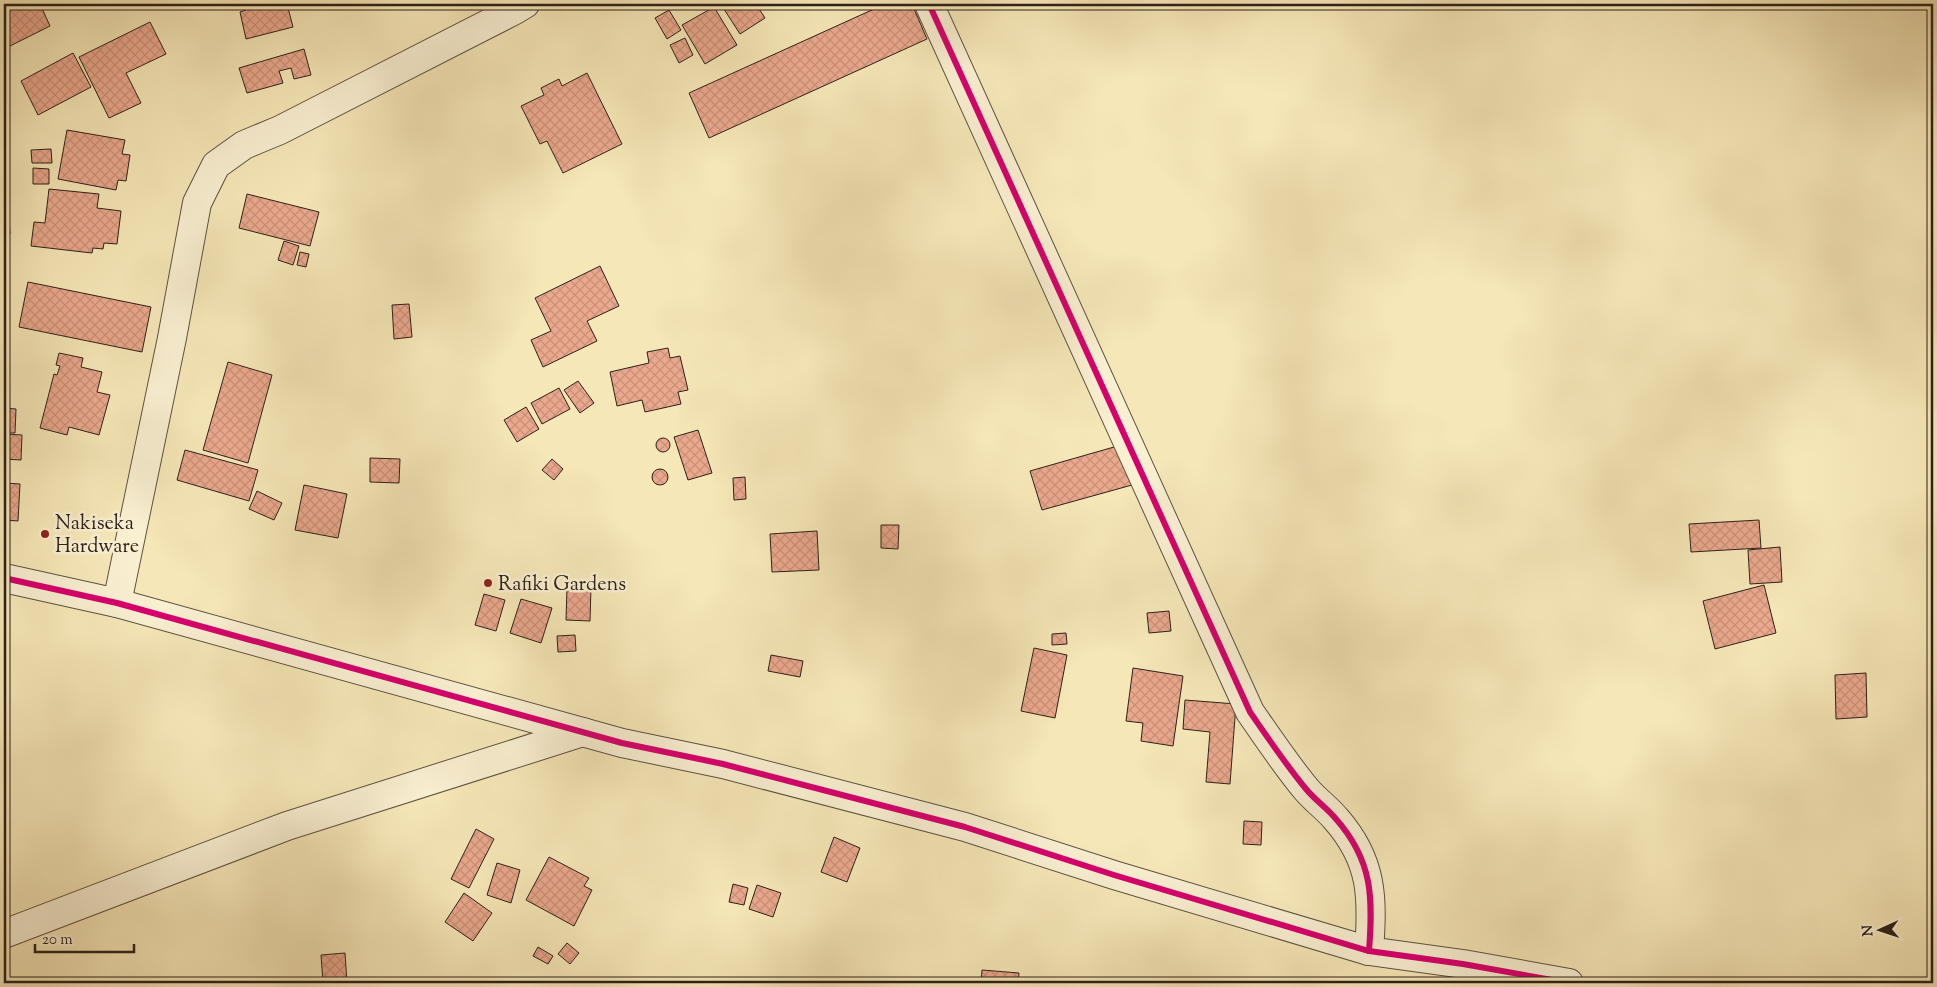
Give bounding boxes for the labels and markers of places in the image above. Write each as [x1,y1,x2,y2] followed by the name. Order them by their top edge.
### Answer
[55,510,139,562] place label: Nakiseka Hardware
[39,528,51,540] marker: Nakiseka Hardware
[498,571,626,600] place label: Rafiki Gardens
[482,577,494,589] marker: Rafiki Gardens

